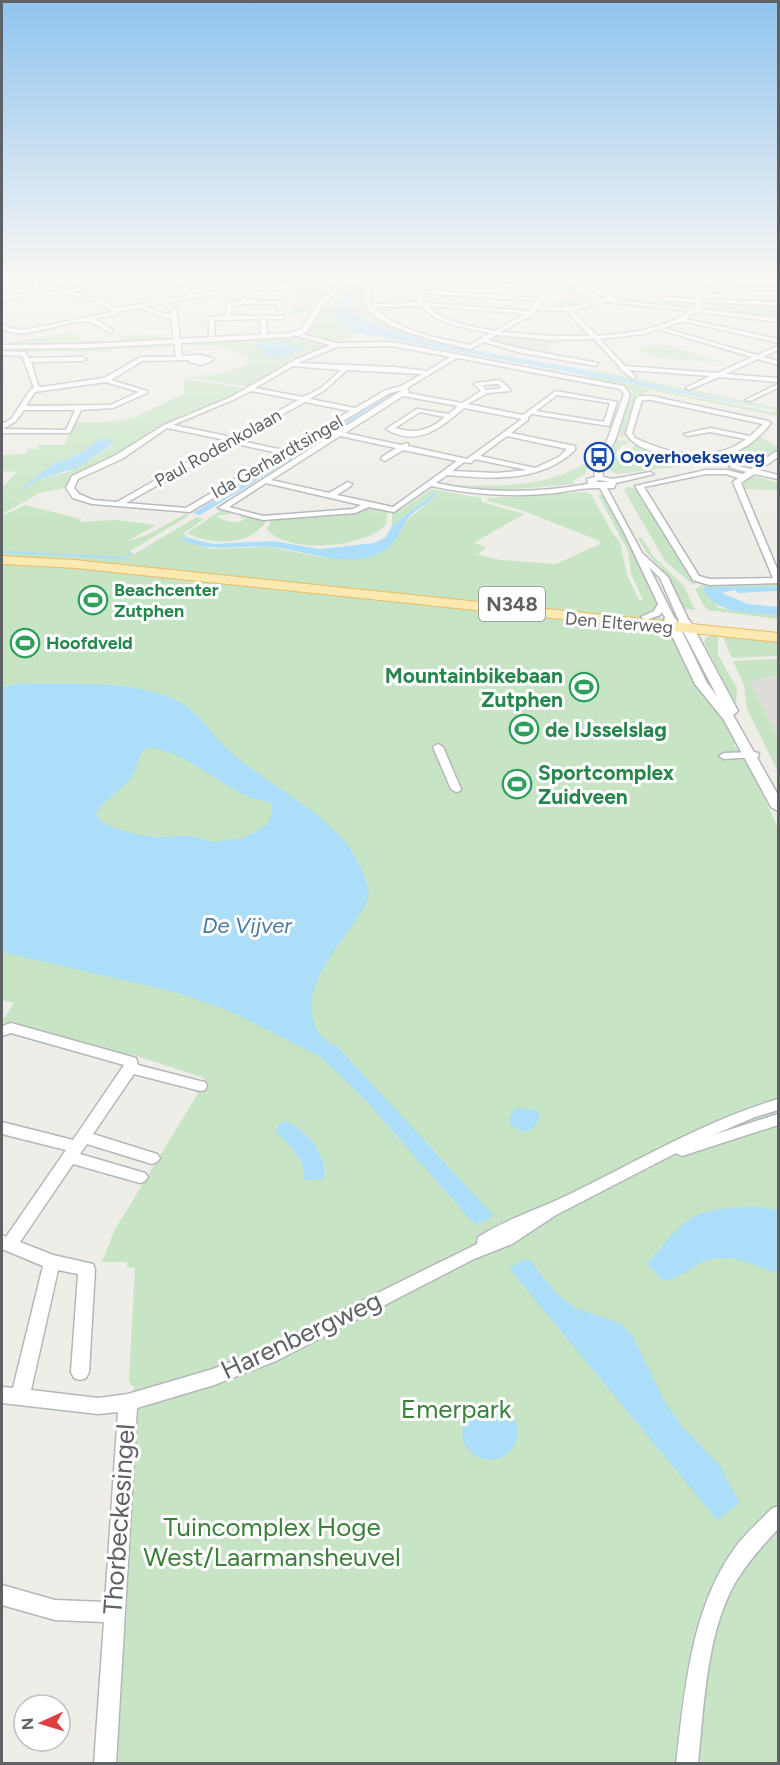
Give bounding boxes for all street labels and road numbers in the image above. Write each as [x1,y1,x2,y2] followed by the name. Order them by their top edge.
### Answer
[151,404,285,492] street label: Paul Rodenkolaan
[207,410,347,504] street label: Ida Gerhardtsingel
[479,587,545,621] road number: N348
[564,607,674,639] street label: Den Elterweg
[216,1284,386,1386] street label: Harenbergweg
[96,1423,142,1615] street label: Thorbeckesingel

